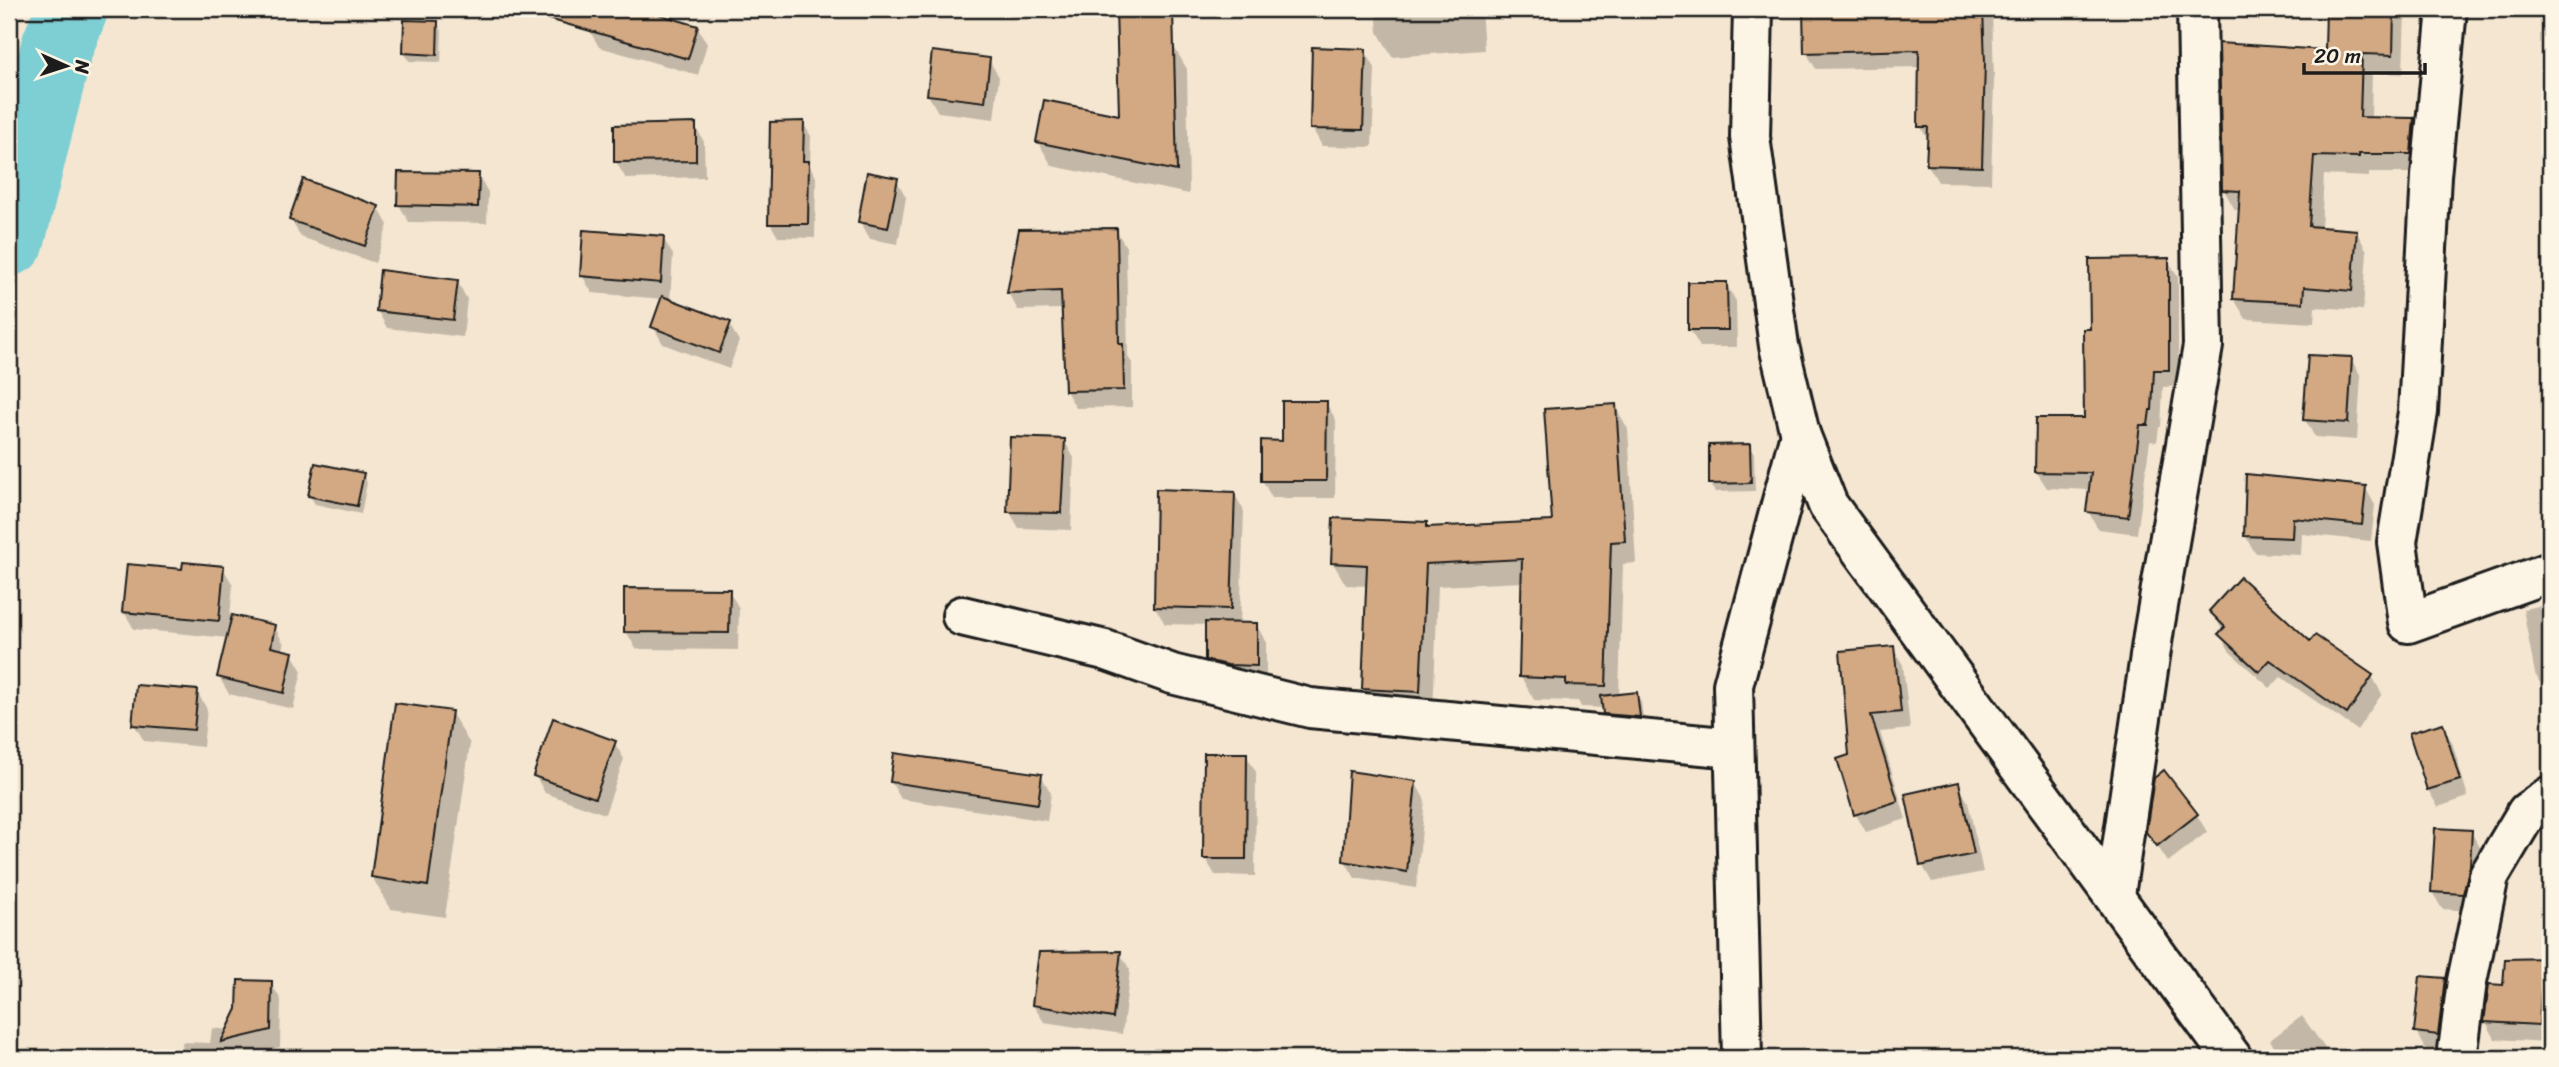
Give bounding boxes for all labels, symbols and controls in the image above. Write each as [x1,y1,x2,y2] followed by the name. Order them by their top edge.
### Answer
[32,32,102,102] north arrow
[2304,32,2424,76] scale bar
[2314,37,2361,75] text: 20 m
[66,58,99,75] text: N

